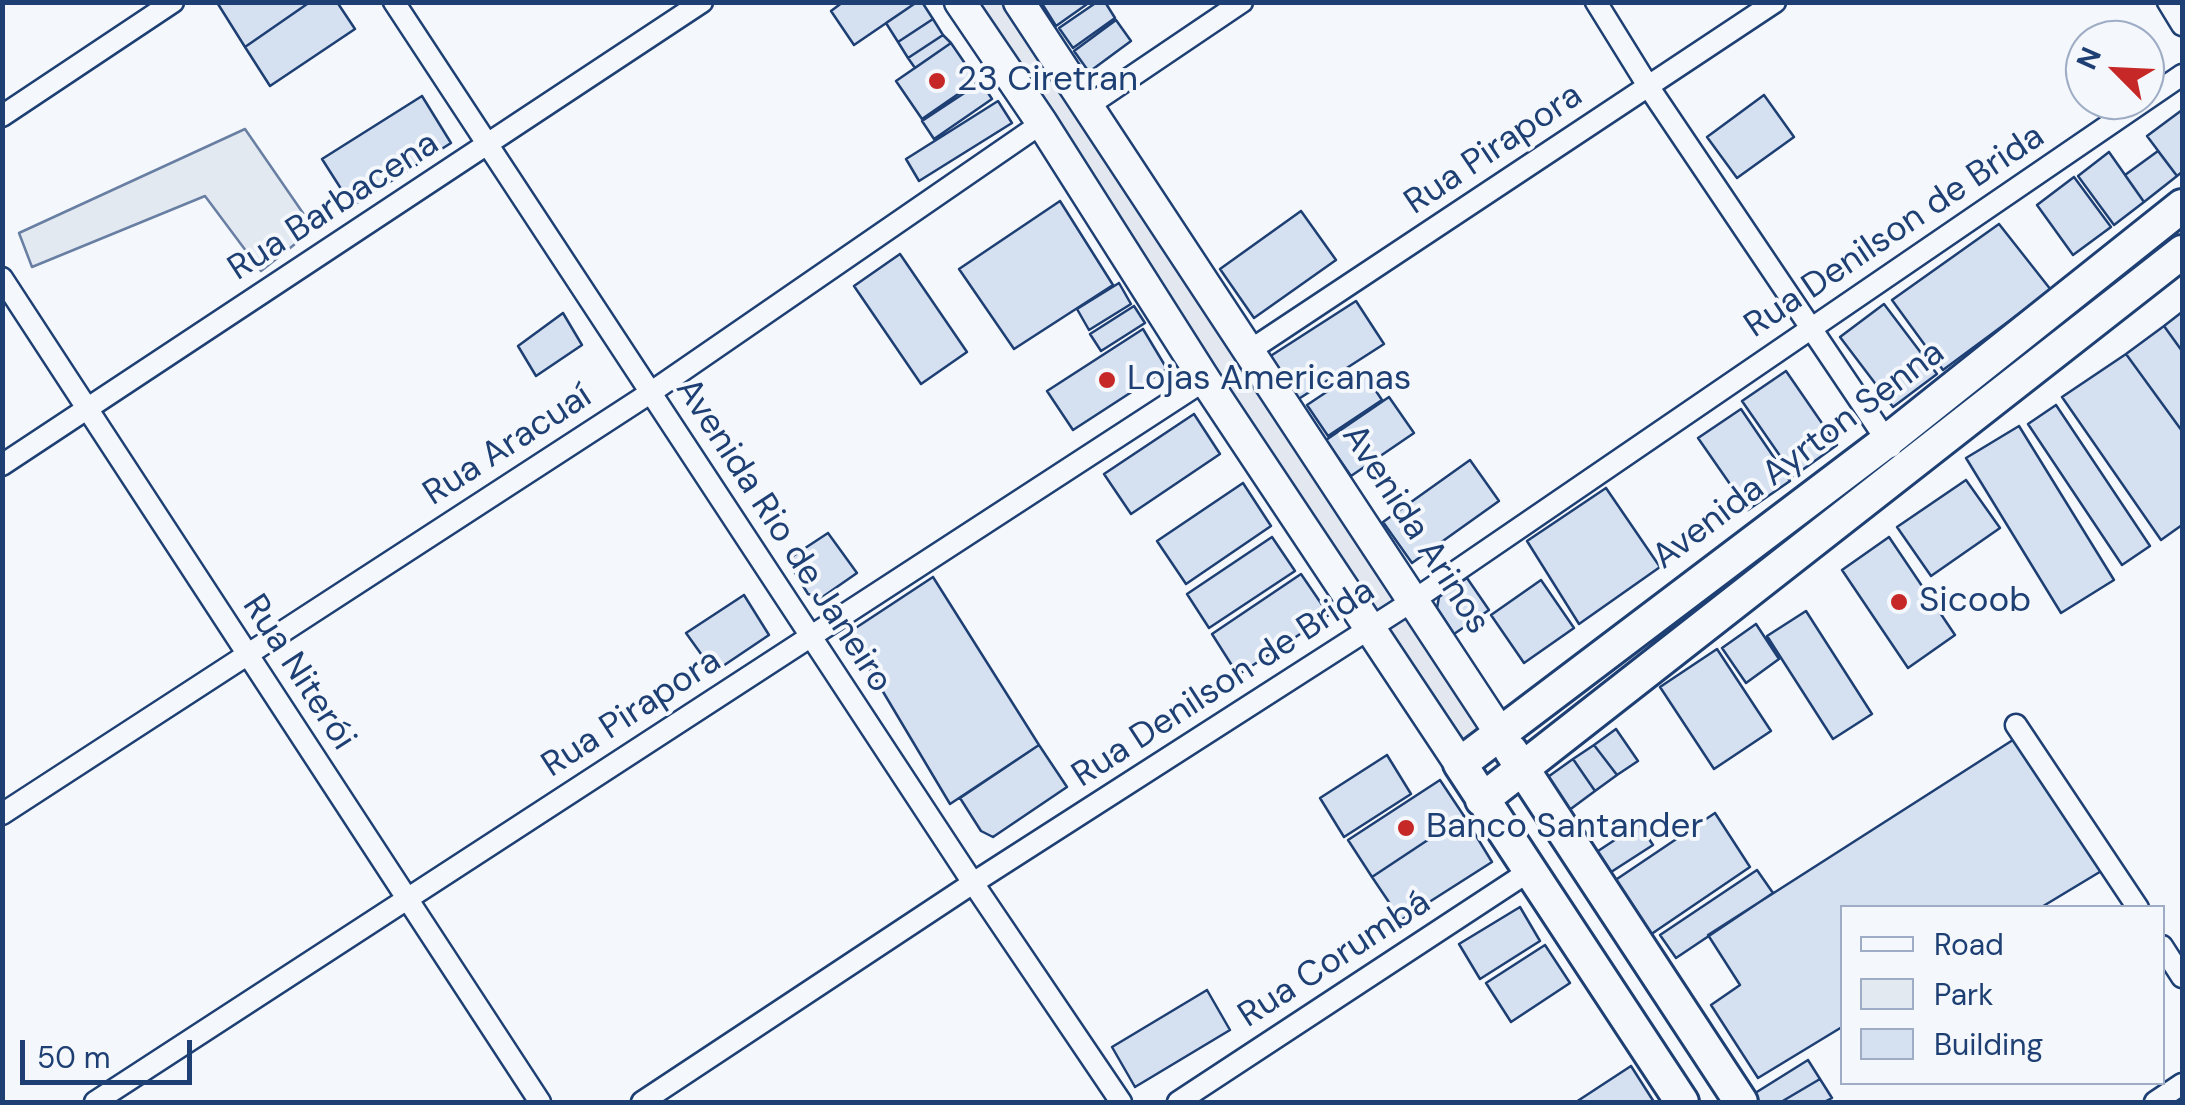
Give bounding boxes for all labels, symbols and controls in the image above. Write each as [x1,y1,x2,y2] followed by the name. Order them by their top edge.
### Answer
[2065,20,2165,120] north arrow
[2068,42,2110,75] text: N
[957,60,1138,102] place label: 23 Ciretran
[926,70,948,92] marker: 23 Ciretran
[1397,75,1591,225] street label: Rua Pirapora
[1737,116,2053,348] street label: Rua Denilson de Brida
[221,123,447,291] street label: Rua Barbacena
[1645,333,1953,579] street label: Avenida Ayrton Senna
[1127,359,1411,401] place label: Lojas Americanas
[1096,369,1118,391] marker: Lojas Americanas
[666,371,900,701] street label: Avenida Rio de Janeiro
[416,376,600,516] street label: Rua Aracuaí
[1332,418,1498,642] street label: Avenida Arinos
[1065,571,1383,797] street label: Rua Denilson de Brida
[1919,581,2031,623] place label: Sicoob
[232,588,364,758] street label: Rua Niterói
[1888,591,1910,613] marker: Sicoob
[535,641,729,787] street label: Rua Pirapora
[1426,807,1703,849] place label: Banco Santander
[1395,817,1417,839] marker: Banco Santander
[1231,882,1439,1038] street label: Rua Corumbá
[1840,905,2165,1085] legend
[1934,925,2004,964] text: Road
[1934,975,1993,1014] text: Park
[25,1020,198,1082] scale bar
[1934,1025,2043,1064] text: Building
[37,1038,111,1077] text: 50 m

